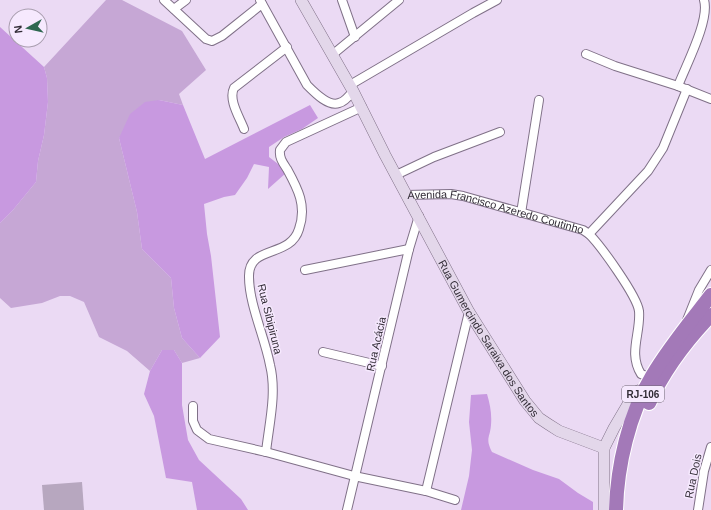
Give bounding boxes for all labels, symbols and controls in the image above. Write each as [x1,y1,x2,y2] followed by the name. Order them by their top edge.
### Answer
[8,8,48,48] north arrow
[12,25,25,34] text: N
[407,188,585,236] street label: Avenida Francisco Azeredo Coutinho
[436,258,542,419] street label: Rua Gumercindo Saraiva dos Santos
[255,283,285,356] street label: Rua Sibipiruna
[364,315,388,372] street label: Rua Acácia
[622,386,664,402] road number: RJ-106
[682,452,704,499] street label: Rua Dois

